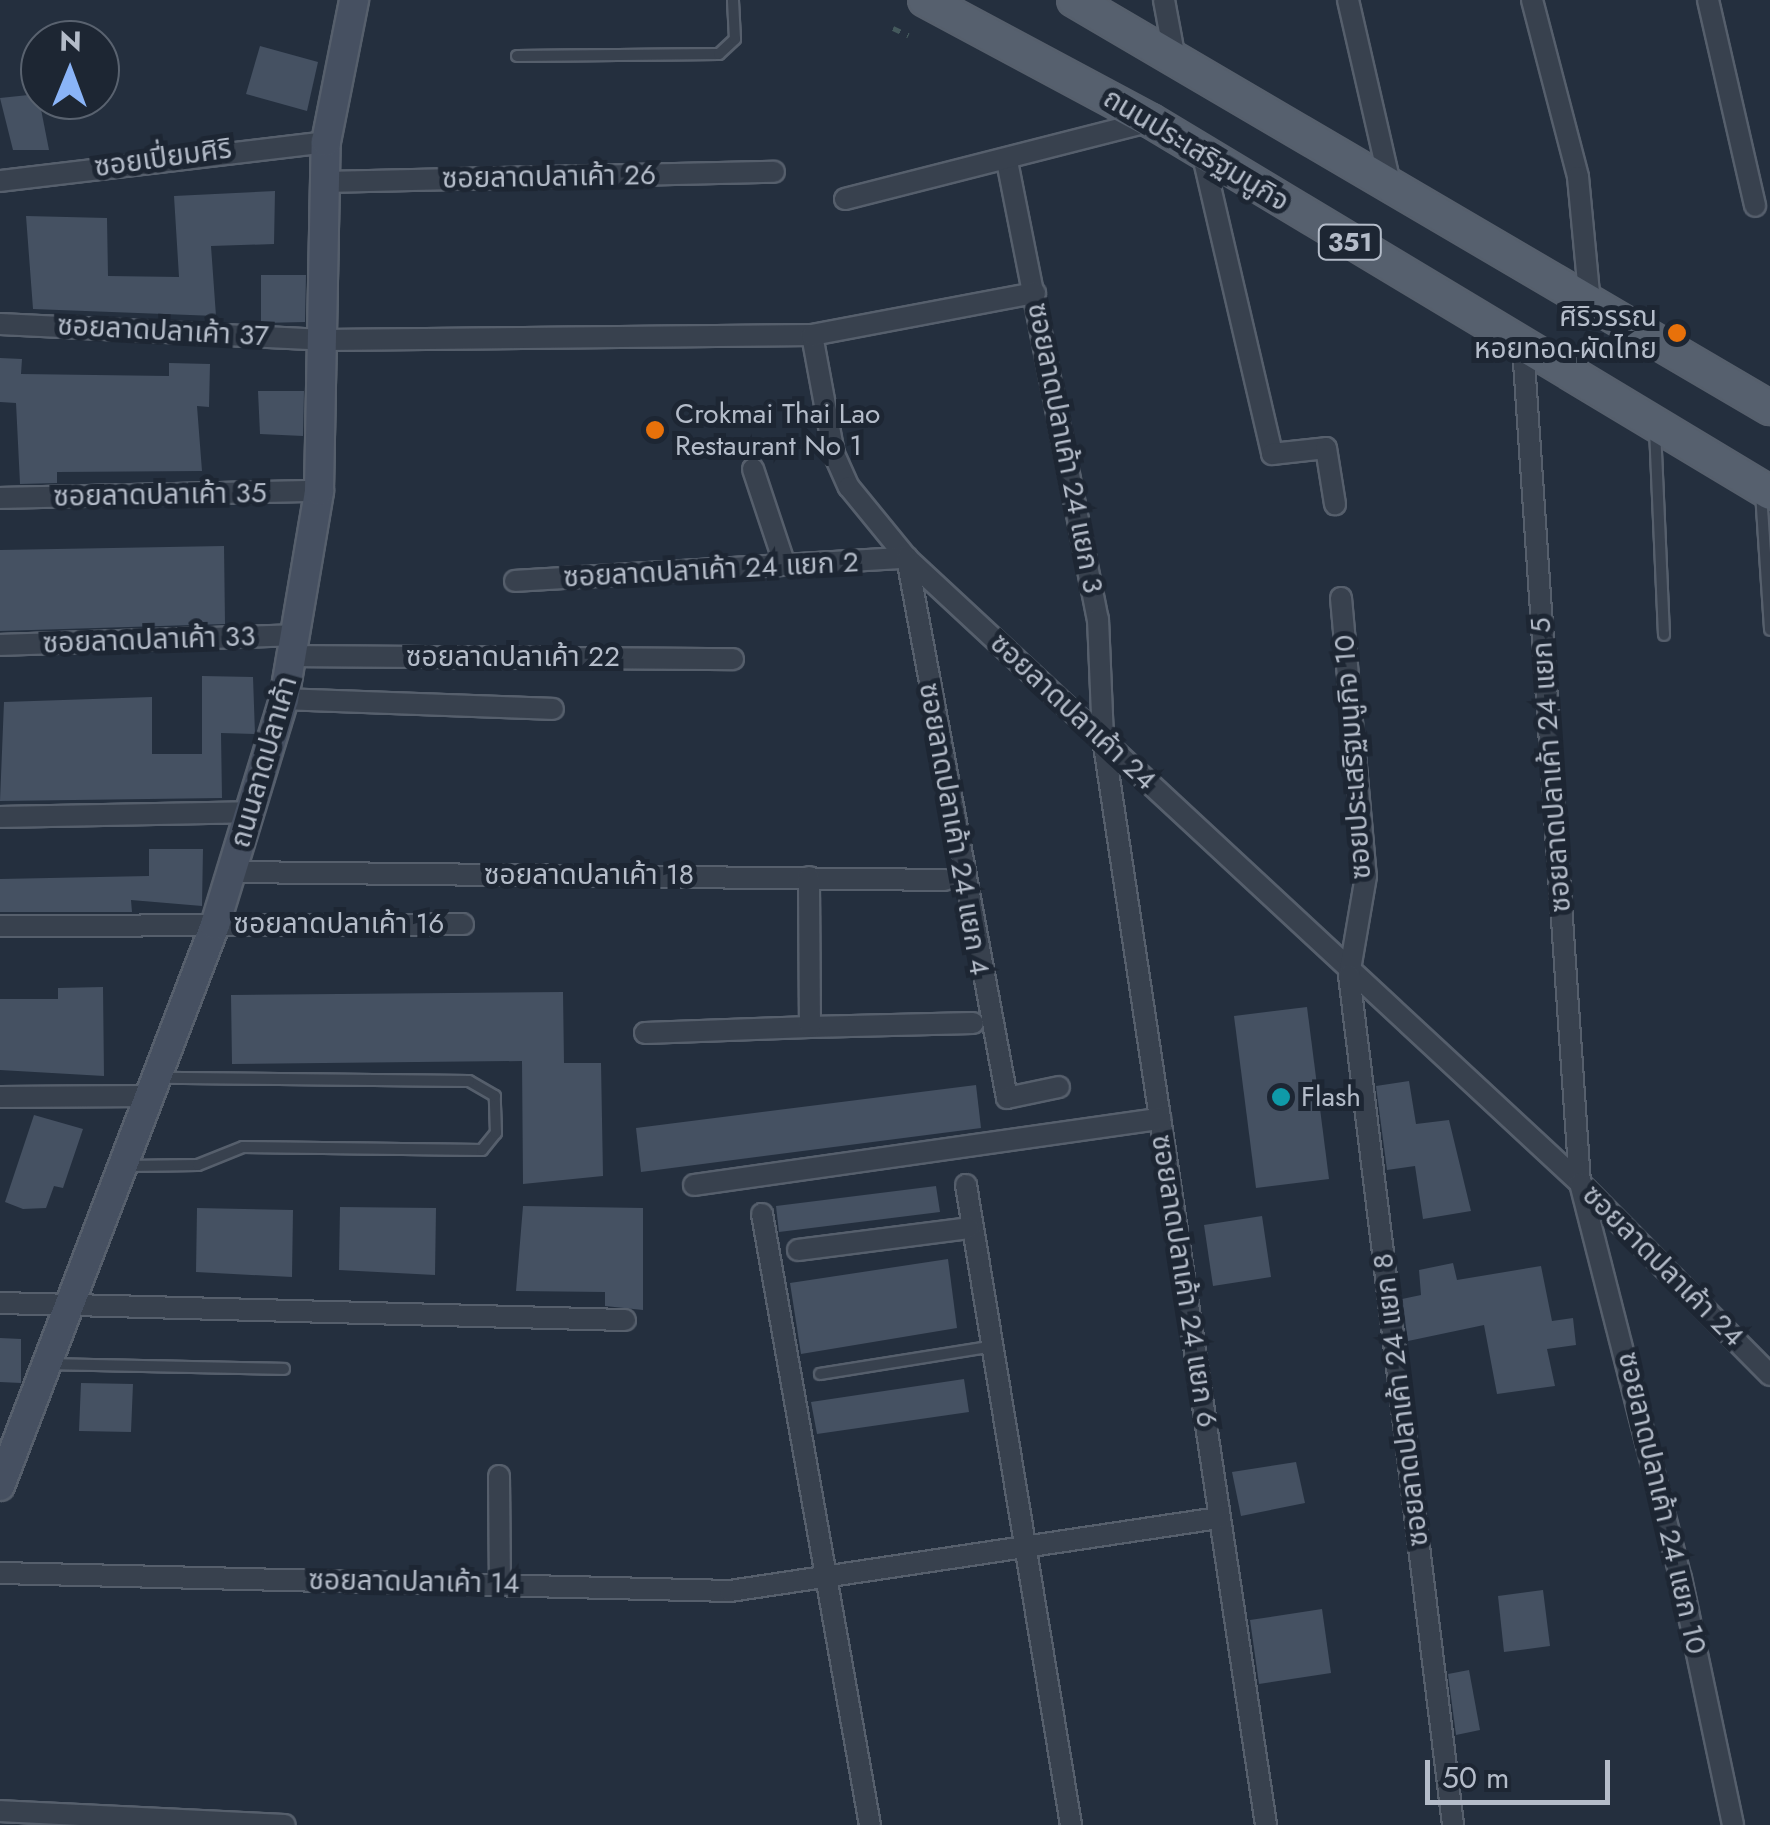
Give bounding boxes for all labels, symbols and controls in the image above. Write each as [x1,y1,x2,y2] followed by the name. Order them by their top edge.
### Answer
[20,20,120,120] north arrow
[59,21,82,62] text: N
[1097,81,1295,219] street label: ถนนประเสริฐมนูกิจ
[92,132,234,184] street label: ซอยเปี่ยมศิริ
[442,158,656,196] street label: ซอยลาดปลาเค้า 26
[1318,222,1382,262] road number: 351
[1020,300,1110,596] street label: ซอยลาดปลาเค้า 24 แยก 3
[1474,300,1657,366] place label: ศิริวรรณ หอยทอด-ผัดไทย
[56,309,270,353] street label: ซอยลาดปลาเค้า 37
[1666,322,1688,344] marker: ศิริวรรณ หอยทอด-ผัดไทย
[675,397,880,463] place label: Crokmai Thai Lao Restaurant No 1
[644,419,666,441] marker: Crokmai Thai Lao Restaurant No 1
[53,476,267,514] street label: ซอยลาดปลาเค้า 35
[563,545,859,595] street label: ซอยลาดปลาเค้า 24 แยก 2
[1524,616,1578,914] street label: ซอยลาดปลาเค้า 24 แยก 5
[42,619,256,661] street label: ซอยลาดปลาเค้า 33
[983,627,1163,797] street label: ซอยลาดปลาเค้า 24
[1328,634,1378,880] street label: ซอยประเสริฐมนูกิจ 10
[406,640,620,674] street label: ซอยลาดปลาเค้า 22
[224,672,304,852] street label: ถนนลาดปลาเค้า
[912,680,996,978] street label: ซอยลาดปลาเค้า 24 แยก 4
[484,858,694,892] street label: ซอยลาดปลาเค้า 18
[234,907,444,941] street label: ซอยลาดปลาเค้า 16
[1301,1080,1361,1114] place label: Flash
[1270,1086,1292,1108] marker: Flash
[1144,1132,1224,1430] street label: ซอยลาดปลาเค้า 24 แยก 6
[1575,1178,1751,1354] street label: ซอยลาดปลาเค้า 24
[1366,1252,1436,1548] street label: ซอยลาดปลาเค้า 24 แยก 8
[1611,1349,1713,1657] street label: ซอยลาดปลาเค้า 24 แยก 10
[308,1563,520,1601] street label: ซอยลาดปลาเค้า 14
[1430,1740,1615,1802] scale bar
[1442,1756,1509,1799] text: 50 m

